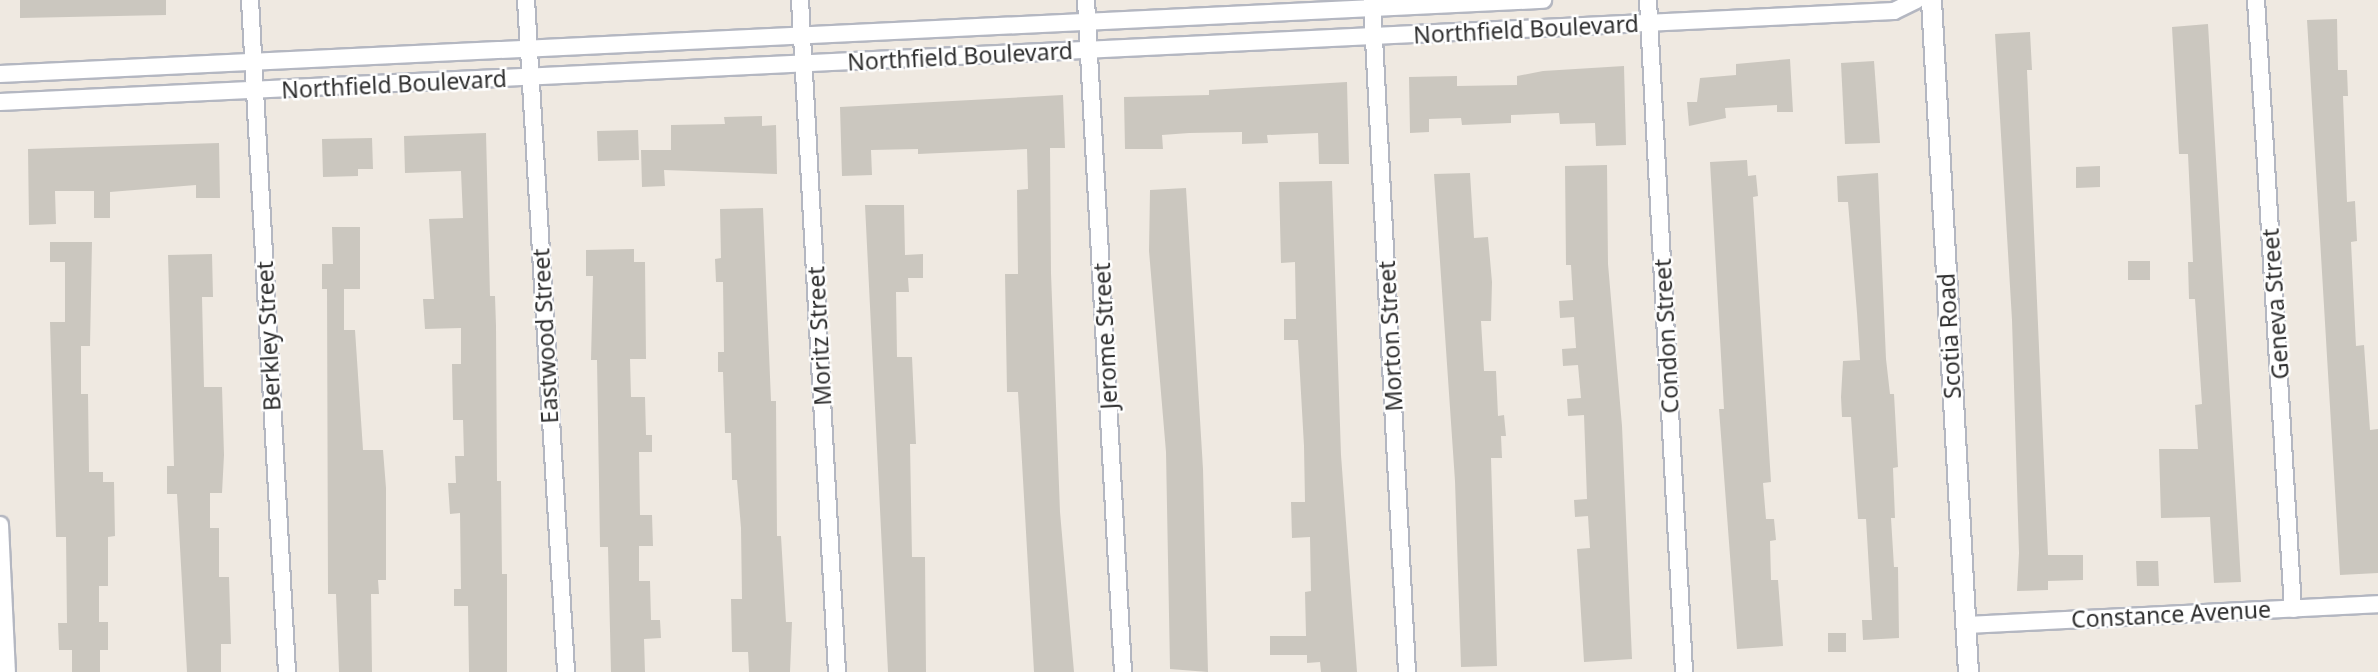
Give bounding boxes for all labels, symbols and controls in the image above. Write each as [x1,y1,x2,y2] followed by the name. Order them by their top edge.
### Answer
[1413,9,1639,49] street label: Northfield Boulevard
[847,36,1073,76] street label: Northfield Boulevard
[281,64,507,104] street label: Northfield Boulevard
[2256,228,2294,380] street label: Geneva Street
[527,248,563,424] street label: Eastwood Street
[1648,258,1684,414] street label: Condon Street
[250,260,286,412] street label: Berkley Street
[1372,260,1408,412] street label: Morton Street
[1087,262,1123,410] street label: Jerome Street
[802,266,836,406] street label: Moritz Street
[1932,272,1966,400] street label: Scotia Road
[2070,595,2272,633] street label: Constance Avenue

